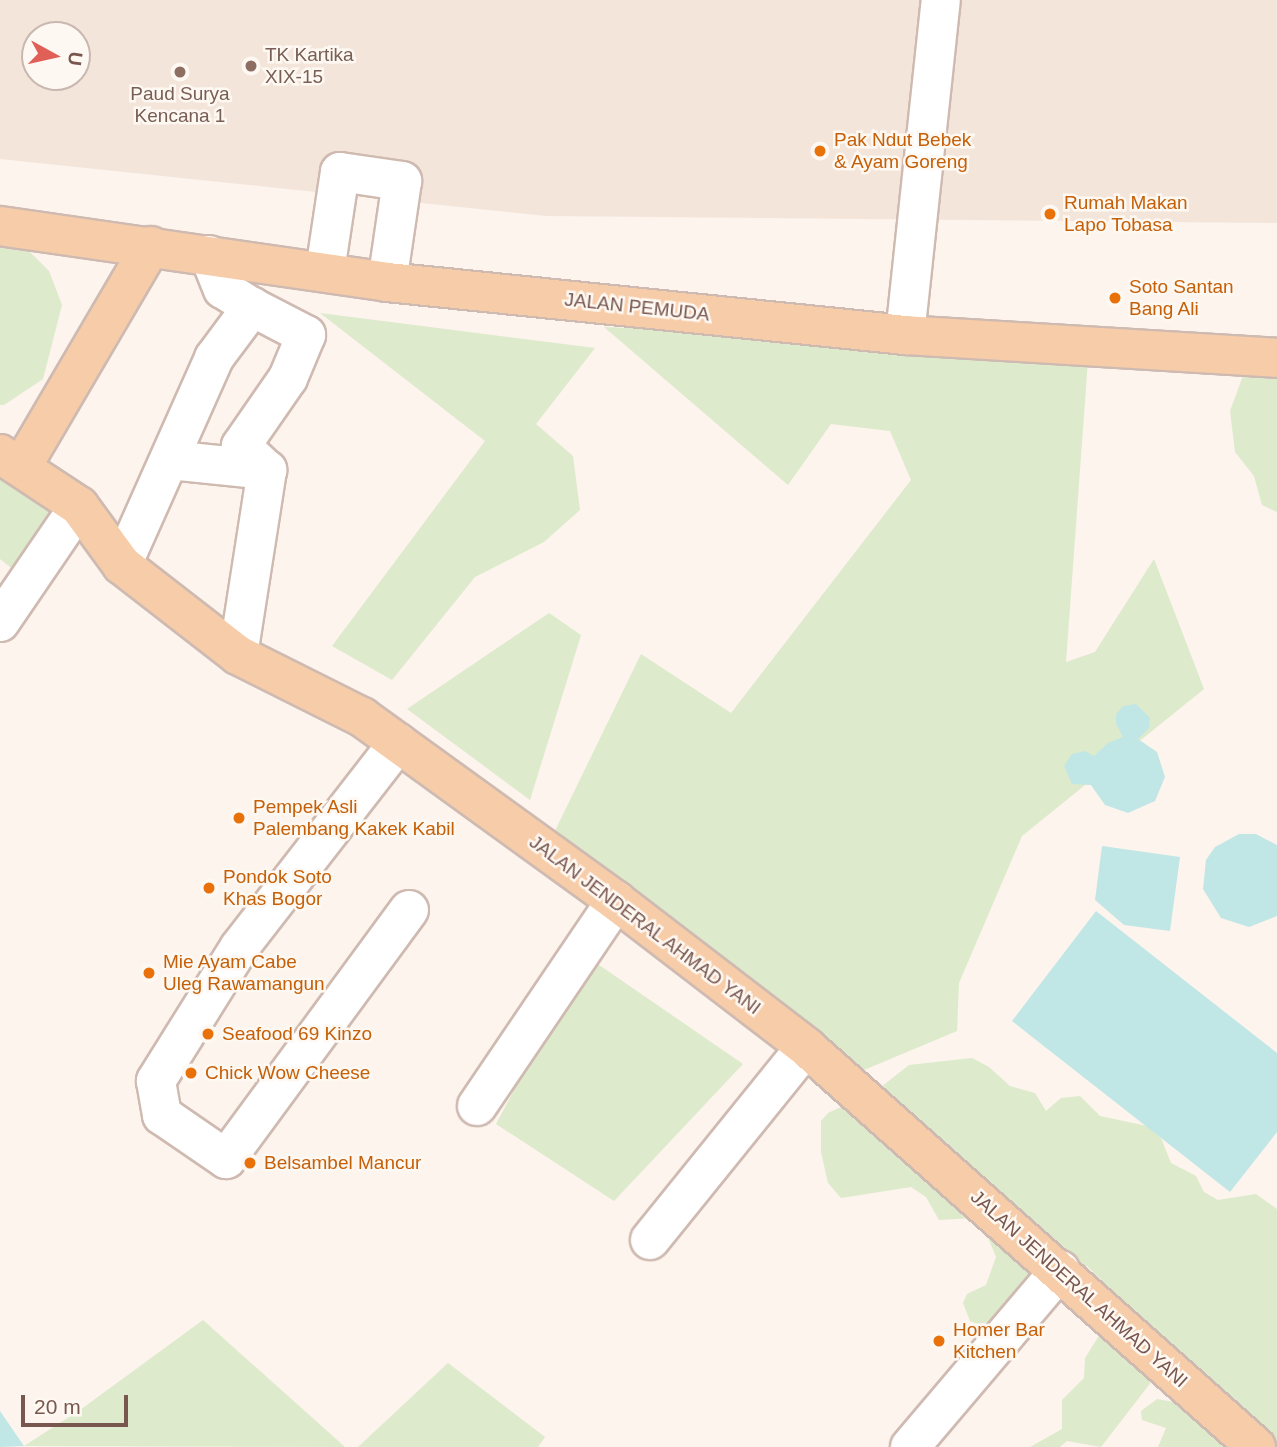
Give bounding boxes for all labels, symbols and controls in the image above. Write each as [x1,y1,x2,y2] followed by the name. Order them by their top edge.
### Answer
[21,21,91,91] north arrow
[265,44,354,88] place label: TK Kartika XIX-15
[64,50,87,67] text: U
[243,58,259,74] marker: TK Kartika XIX-15
[172,64,188,80] marker: Paud Surya Kencana 1
[130,83,230,127] place label: Paud Surya Kencana 1
[834,129,971,173] place label: Pak Ndut Bebek & Ayam Goreng
[812,143,828,159] marker: Pak Ndut Bebek & Ayam Goreng
[1064,192,1188,236] place label: Rumah Makan Lapo Tobasa
[1042,206,1058,222] marker: Rumah Makan Lapo Tobasa
[1129,276,1234,320] place label: Soto Santan Bang Ali
[563,288,711,326] street label: JALAN PEMUDA
[1107,290,1123,306] marker: Soto Santan Bang Ali
[253,796,455,840] place label: Pempek Asli Palembang Kakek Kabil
[231,810,247,826] marker: Pempek Asli Palembang Kakek Kabil
[524,830,766,1020] street label: JALAN JENDERAL AHMAD YANI
[223,866,332,910] place label: Pondok Soto Khas Bogor
[201,880,217,896] marker: Pondok Soto Khas Bogor
[163,951,325,995] place label: Mie Ayam Cabe Uleg Rawamangun
[141,965,157,981] marker: Mie Ayam Cabe Uleg Rawamangun
[222,1023,372,1045] place label: Seafood 69 Kinzo
[200,1026,216,1042] marker: Seafood 69 Kinzo
[205,1062,370,1084] place label: Chick Wow Cheese
[183,1065,199,1081] marker: Chick Wow Cheese
[264,1152,421,1174] place label: Belsambel Mancur
[242,1155,258,1171] marker: Belsambel Mancur
[965,1185,1193,1393] street label: JALAN JENDERAL AHMAD YANI
[953,1319,1045,1363] place label: Homer Bar Kitchen
[931,1333,947,1349] marker: Homer Bar Kitchen
[24,1380,131,1424] scale bar
[34,1395,81,1418] text: 20 m

